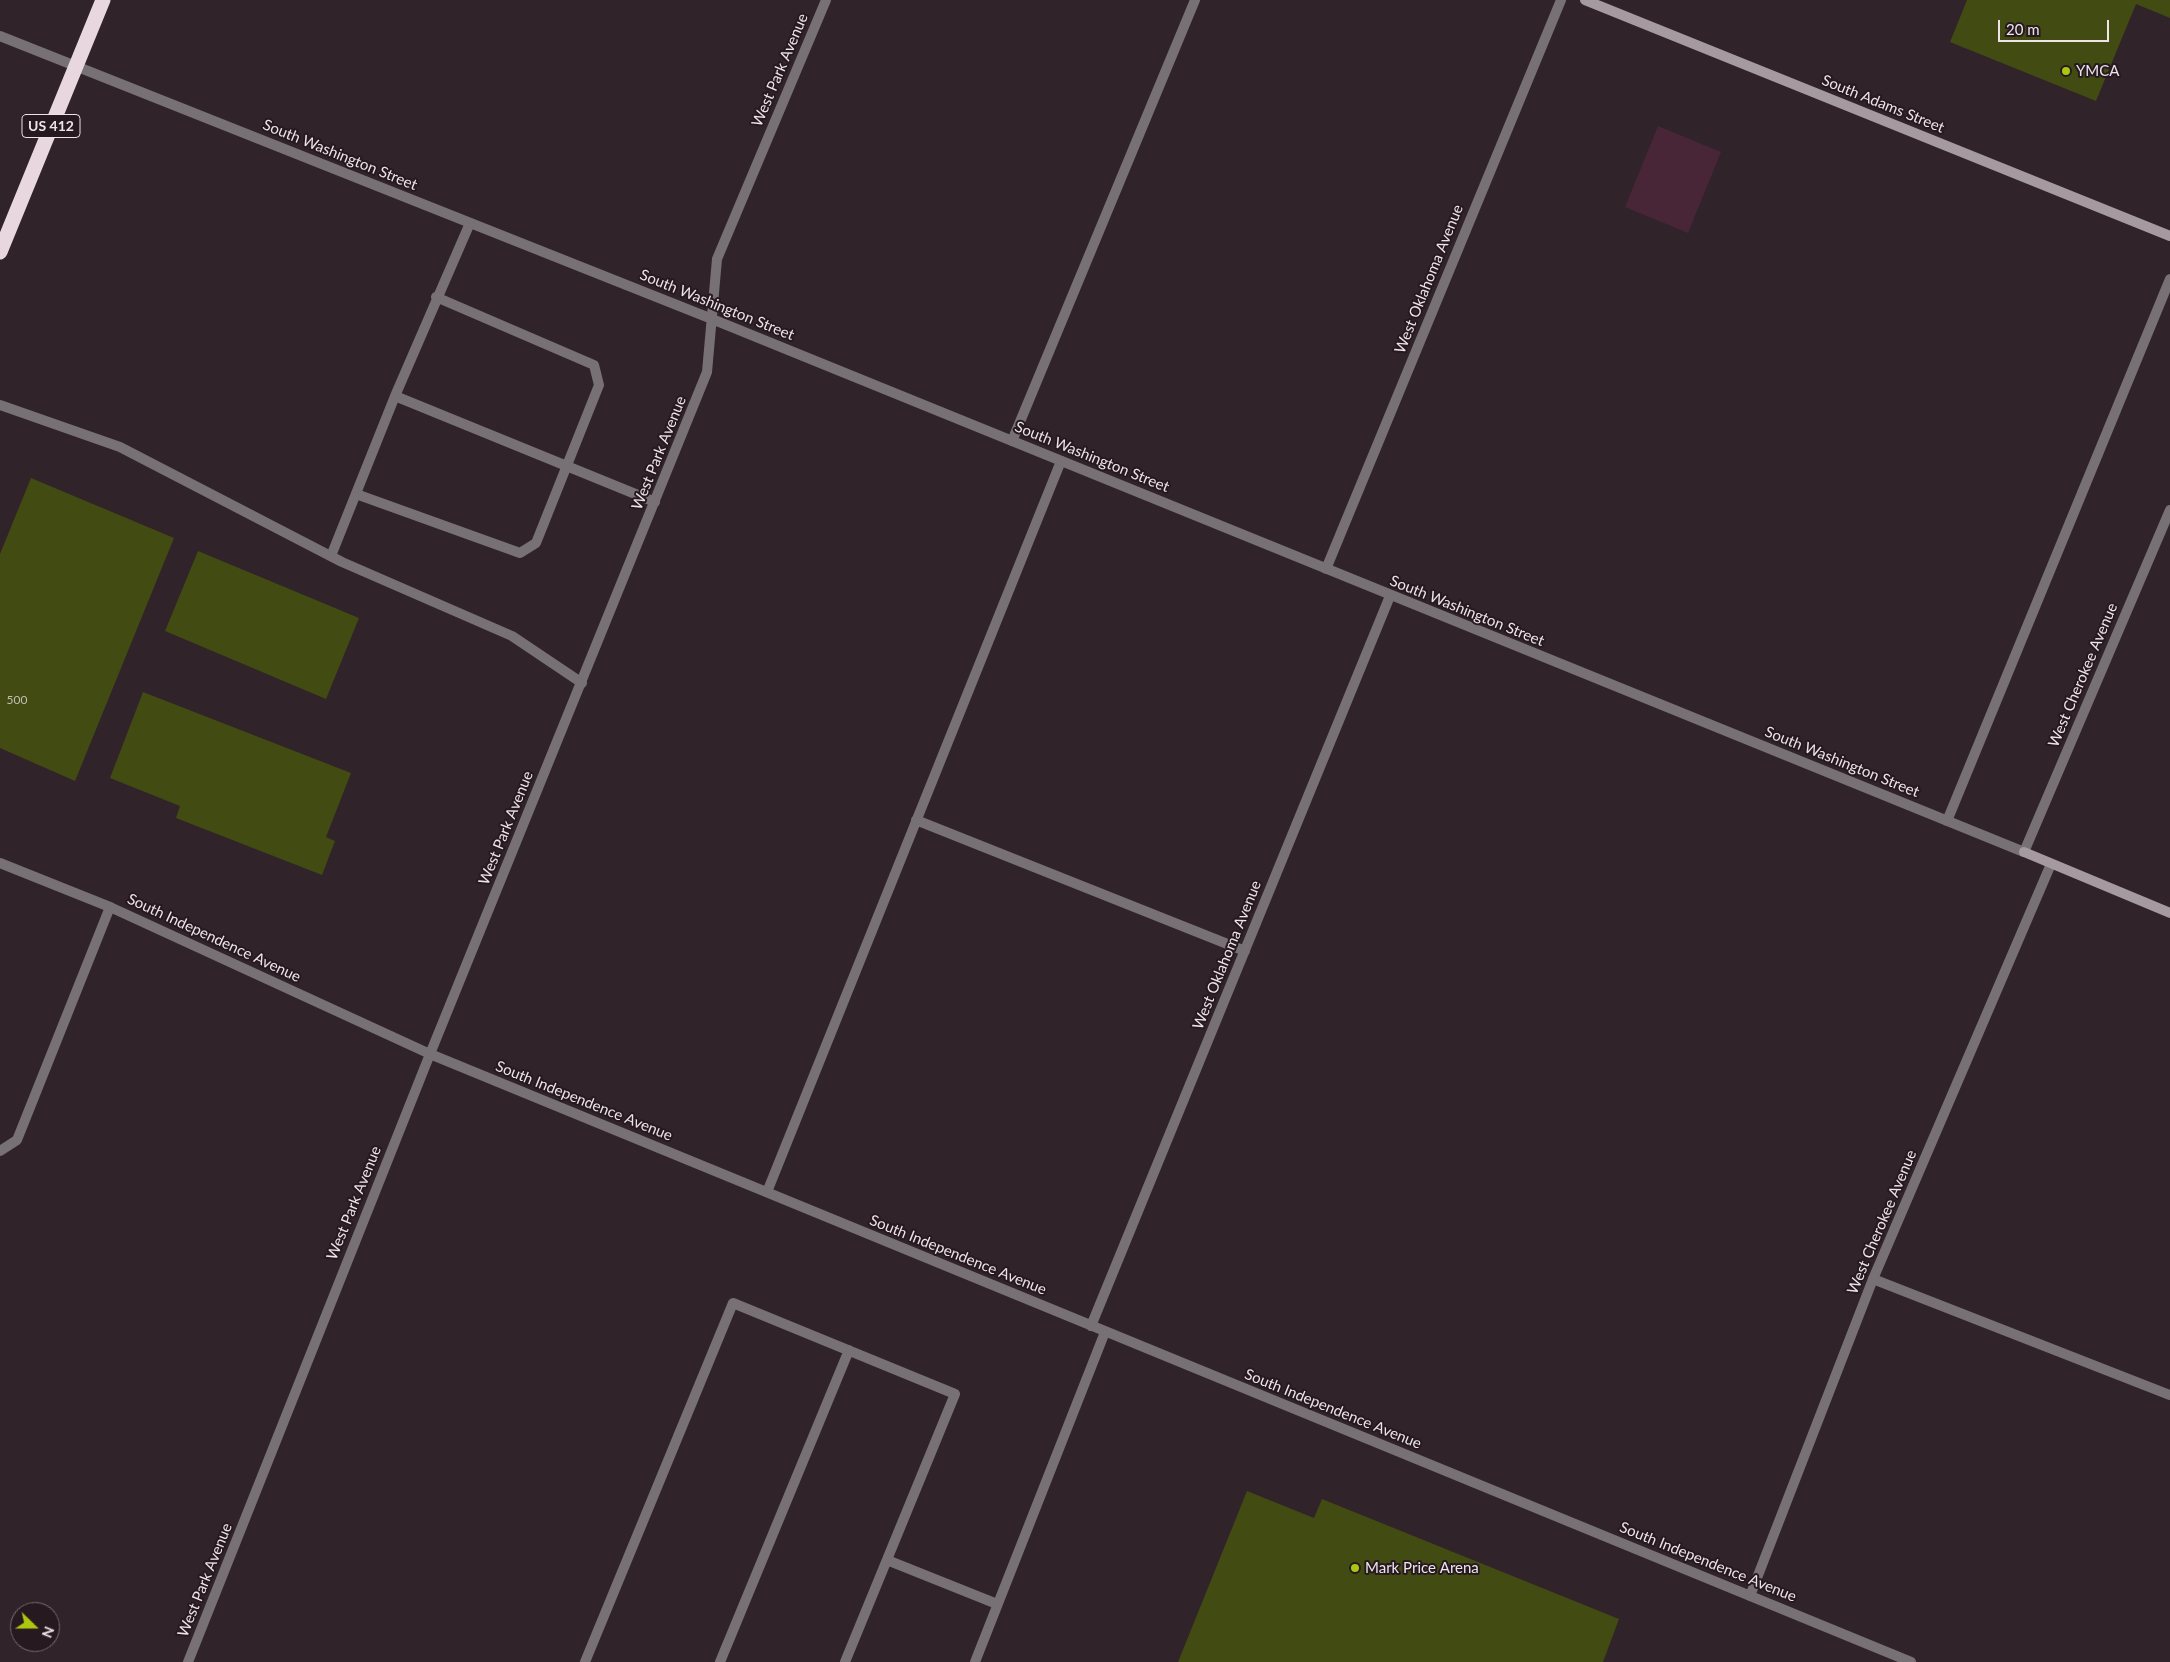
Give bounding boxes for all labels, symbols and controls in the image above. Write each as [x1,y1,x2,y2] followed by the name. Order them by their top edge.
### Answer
[2000,10,2111,42] scale bar
[748,11,812,129] street label: West Park Avenue
[2006,20,2040,38] text: 20 m
[2076,62,2119,80] place label: YMCA
[2060,65,2072,77] marker: YMCA
[1819,71,1947,137] street label: South Adams Street
[22,114,80,138] road number: US 412
[260,116,420,194] street label: South Washington Street
[1391,202,1467,356] street label: West Oklahoma Avenue
[637,266,797,344] street label: South Washington Street
[628,393,690,513] street label: West Park Avenue
[1012,418,1172,496] street label: South Washington Street
[1387,572,1547,650] street label: South Washington Street
[2044,600,2122,750] street label: West Cherokee Avenue
[7,693,27,707] house number: 500
[1762,723,1922,801] street label: South Washington Street
[475,768,537,888] street label: West Park Avenue
[1189,878,1265,1032] street label: West Oklahoma Avenue
[124,890,304,986] street label: South Independence Avenue
[493,1057,675,1145] street label: South Independence Avenue
[323,1143,385,1263] street label: West Park Avenue
[1843,1147,1921,1297] street label: West Cherokee Avenue
[867,1211,1049,1299] street label: South Independence Avenue
[1242,1365,1424,1453] street label: South Independence Avenue
[1617,1518,1799,1606] street label: South Independence Avenue
[174,1520,236,1640] street label: West Park Avenue
[1365,1559,1479,1577] place label: Mark Price Arena
[1349,1562,1361,1574] marker: Mark Price Arena
[10,1602,60,1652] north arrow
[39,1624,58,1641] text: N

